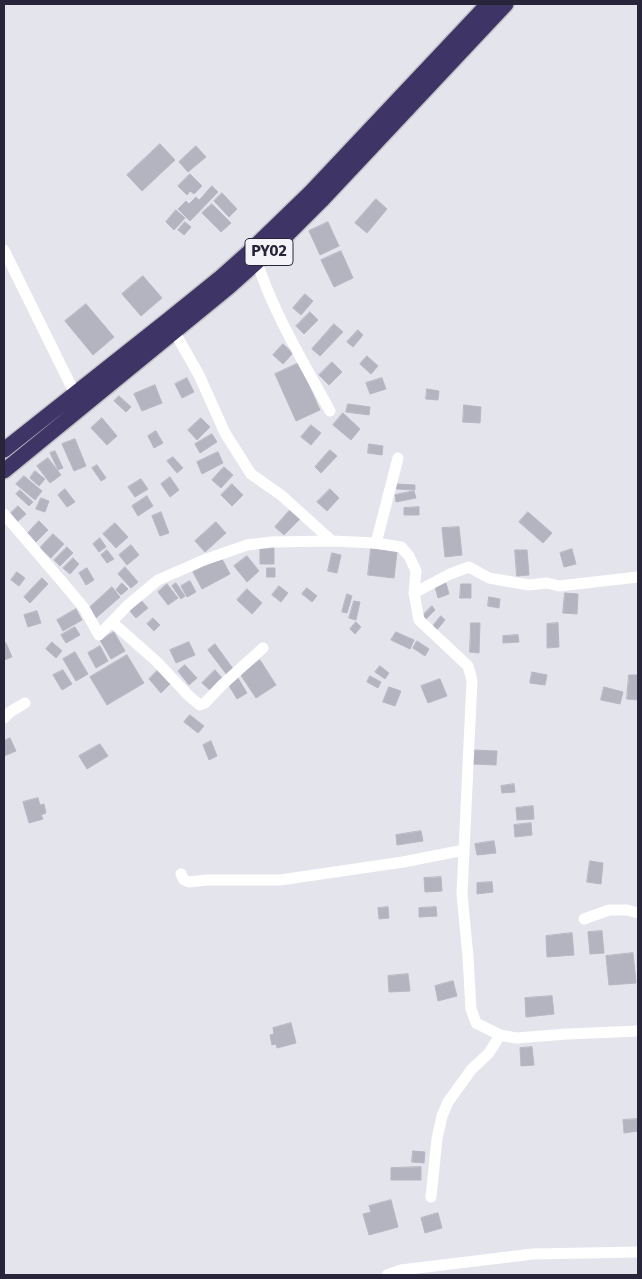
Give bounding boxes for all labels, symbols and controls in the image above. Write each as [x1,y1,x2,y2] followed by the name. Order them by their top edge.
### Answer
[245,238,293,266] road number: PY02

